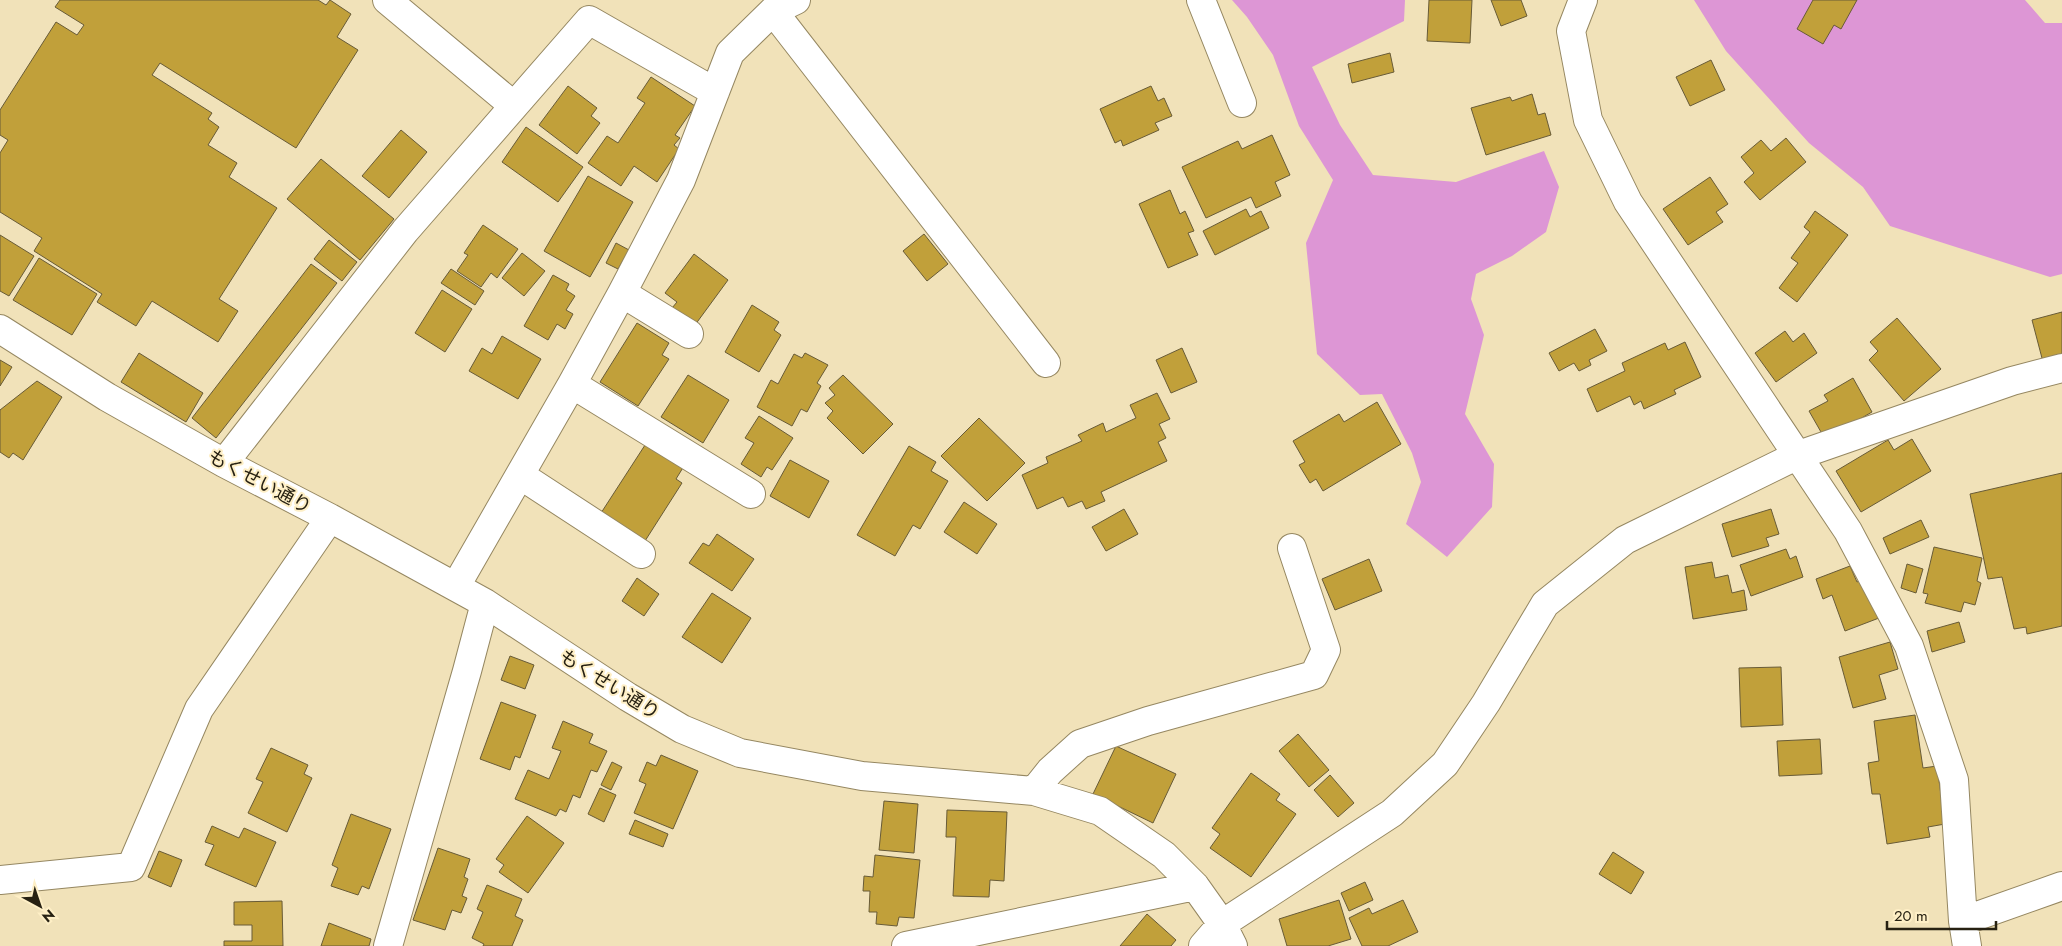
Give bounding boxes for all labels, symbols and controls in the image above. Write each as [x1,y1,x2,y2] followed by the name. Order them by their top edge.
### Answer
[203,443,316,520] street label: もくせい通り
[554,643,665,726] street label: もくせい通り
[15,881,65,931] north arrow
[1887,898,1996,930] scale bar
[38,905,59,927] text: N
[1894,905,1928,927] text: 20 m

